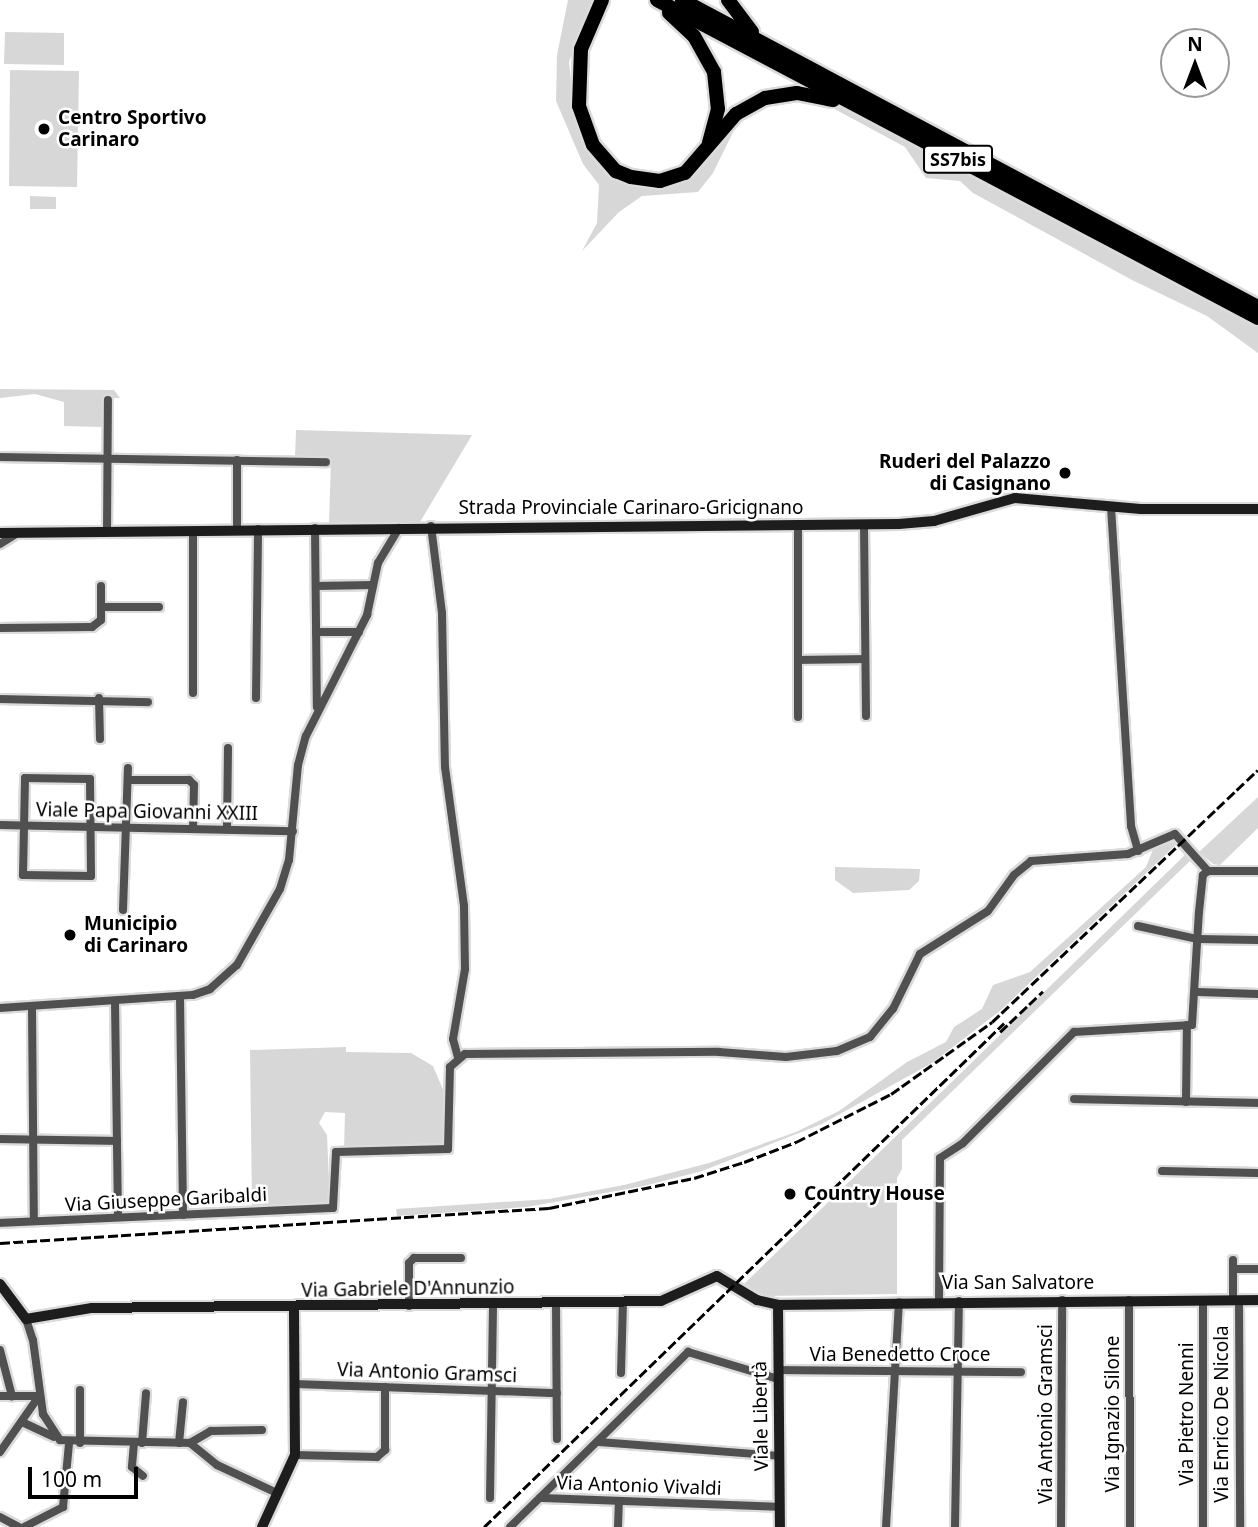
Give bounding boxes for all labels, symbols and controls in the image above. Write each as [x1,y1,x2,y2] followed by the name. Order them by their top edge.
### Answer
[1160,28,1230,98] north arrow
[1187,31,1203,57] text: N
[58,107,207,151] place label: Centro Sportivo Carinaro
[36,121,52,137] marker: Centro Sportivo Carinaro
[923,144,993,174] road number: SS7bis
[879,451,1051,495] place label: Ruderi del Palazzo di Casignano
[1057,465,1073,481] marker: Ruderi del Palazzo di Casignano
[458,497,804,519] street label: Strada Provinciale Carinaro-Gricignano
[36,799,258,825] street label: Viale Papa Giovanni XXIII
[84,913,188,957] place label: Municipio di Carinaro
[62,927,78,943] marker: Municipio di Carinaro
[64,1183,268,1217] street label: Via Giuseppe Garibaldi
[804,1183,945,1205] place label: Country House
[782,1186,798,1202] marker: Country House
[942,1272,1094,1294] street label: Via San Salvatore
[301,1276,515,1302] street label: Via Gabriele D'Annunzio
[1035,1324,1057,1504] street label: Via Antonio Gramsci
[1211,1325,1233,1503] street label: Via Enrico De Nicola
[1102,1336,1124,1492] street label: Via Ignazio Silone
[1176,1342,1198,1486] street label: Via Pietro Nenni
[810,1344,990,1366] street label: Via Benedetto Croce
[337,1358,517,1388] street label: Via Antonio Gramsci
[749,1361,773,1471] street label: Viale Libertà
[32,1454,142,1498] scale bar
[41,1465,102,1493] text: 100 m
[556,1472,722,1500] street label: Via Antonio Vivaldi

